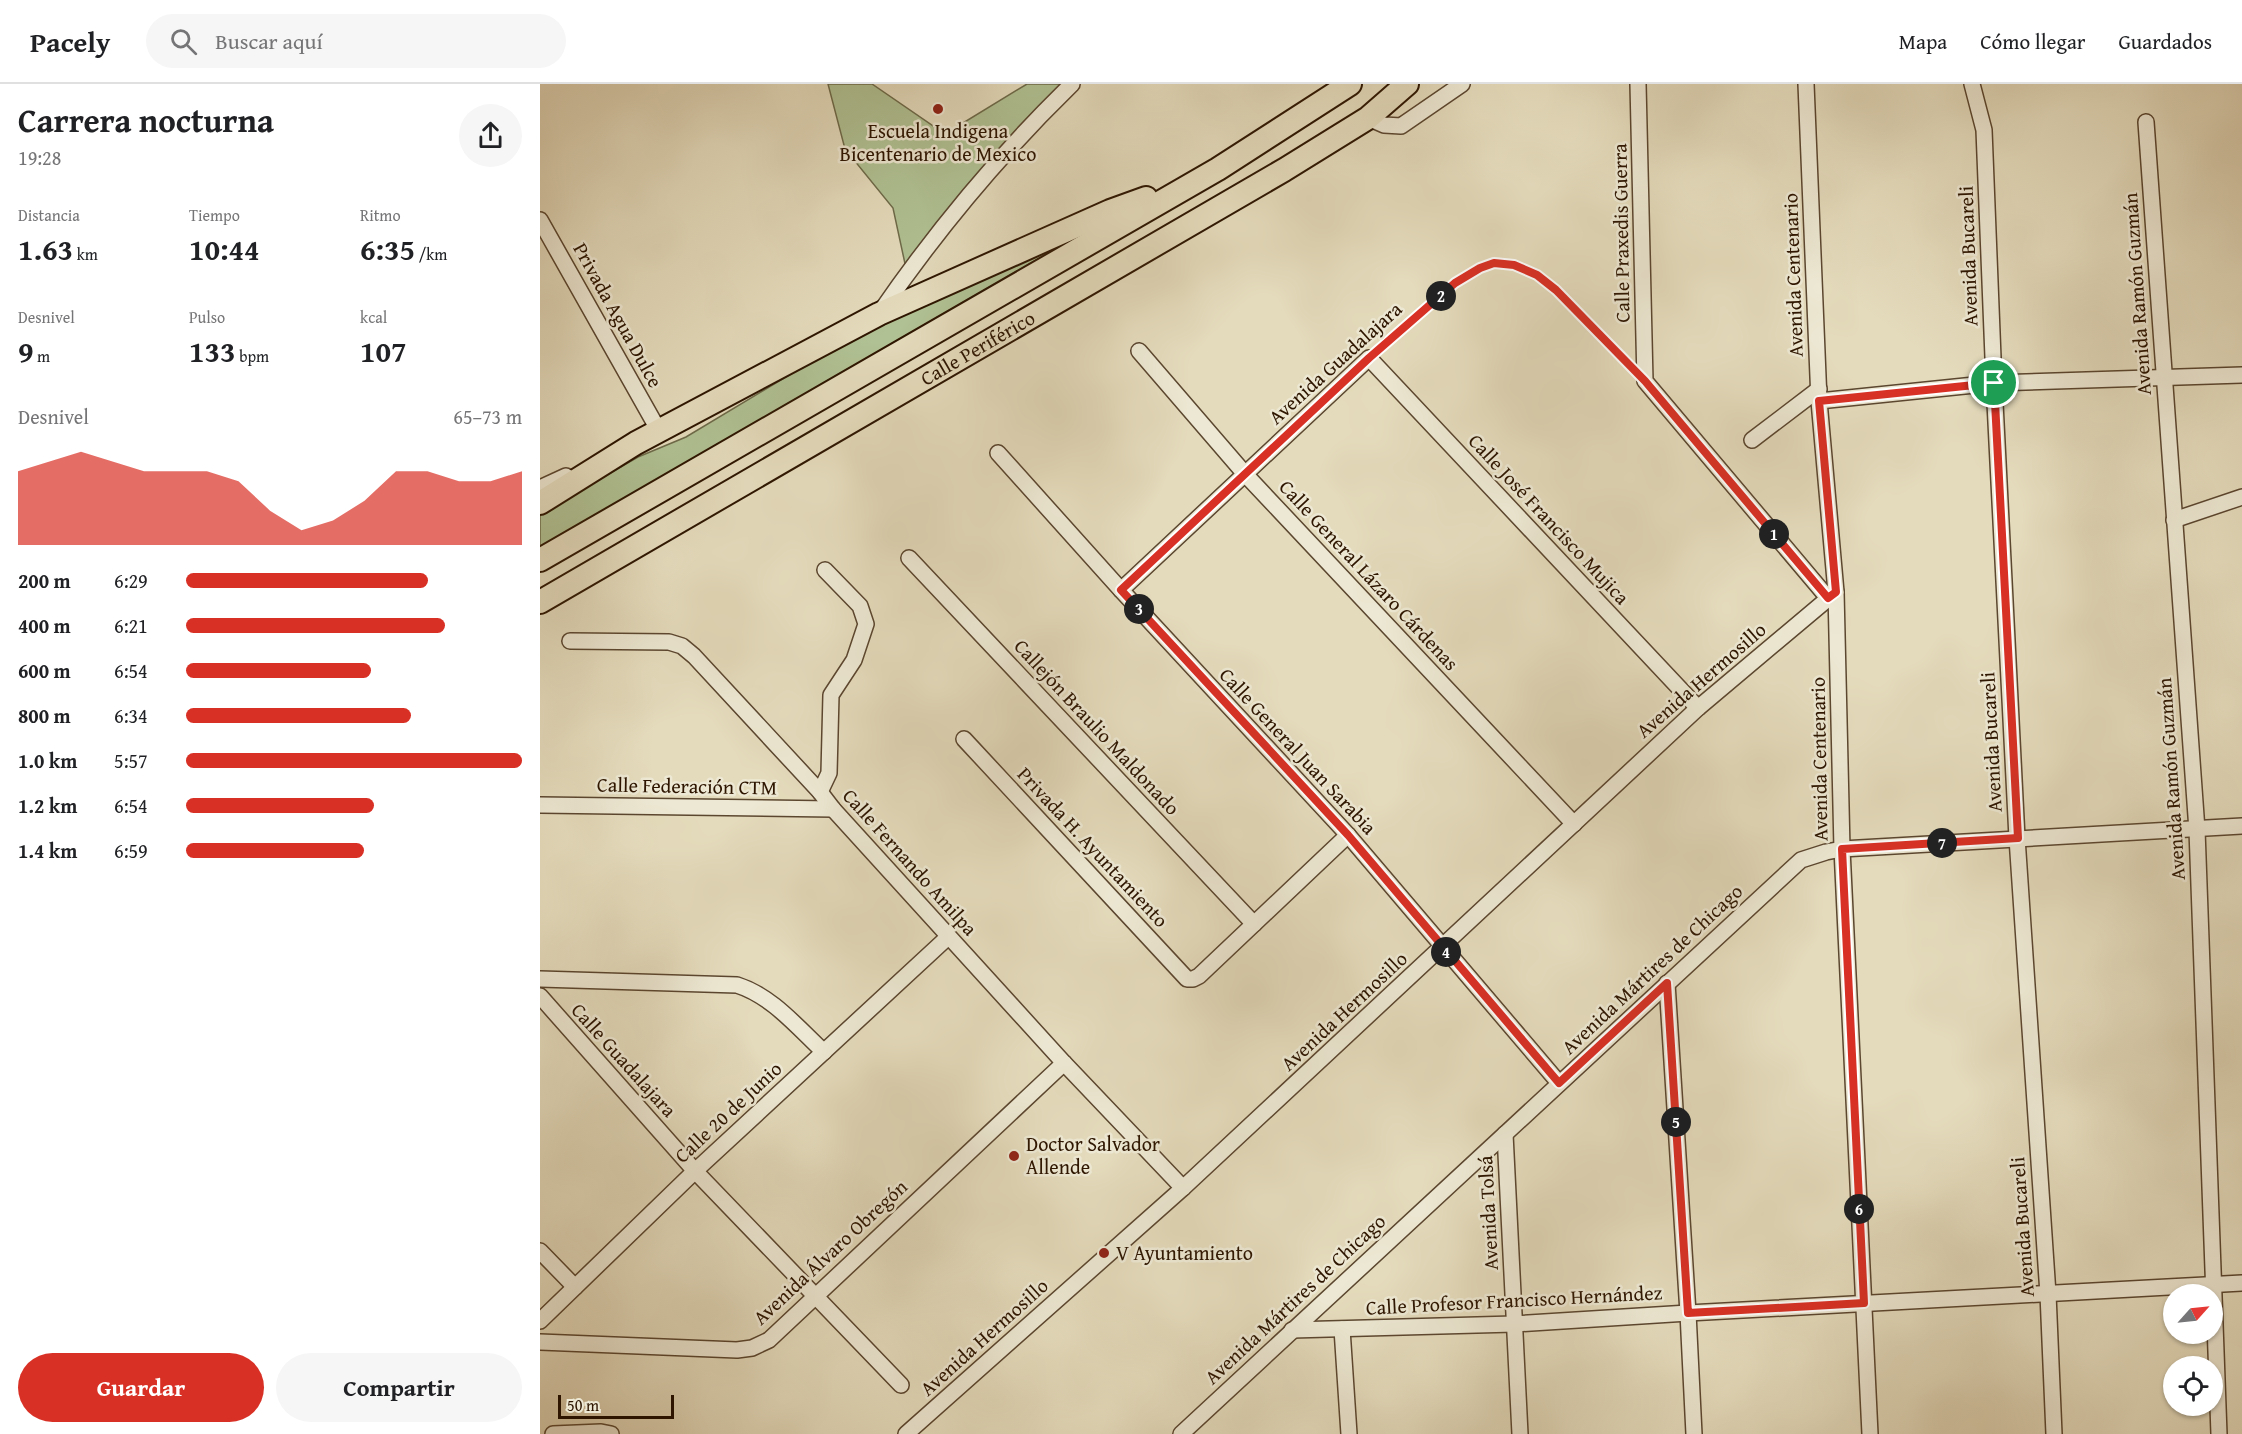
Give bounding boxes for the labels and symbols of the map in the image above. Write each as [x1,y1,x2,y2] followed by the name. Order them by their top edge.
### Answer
[931,102,945,116] marker: Escuela Indigena Bicentenario de Mexico
[840,116,1036,168] place label: Escuela Indigena Bicentenario de Mexico
[1604,143,1637,323] street label: Calle Praxedis Guerra
[1951,185,1984,327] street label: Avenida Bucareli
[2115,192,2158,396] street label: Avenida Ramón Guzmán
[1775,193,1810,358] street label: Avenida Centenario
[567,237,670,393] street label: Privada Agua Dulce
[1426,281,1456,311] pin: 2
[1261,294,1408,431] street label: Avenida Guadalajara
[915,303,1040,392] street label: Calle Periférico
[1968,357,2019,408] pin
[1462,427,1637,611] street label: Calle José Francisco Mujica
[1273,473,1466,677] street label: Calle General Lázaro Cárdenas
[1759,519,1789,549] pin: 1
[1124,594,1154,624] pin: 3
[1629,615,1772,744] street label: Avenida Hermosillo
[1008,632,1187,821] street label: Callejón Braulio Maldonado
[1213,661,1384,841] street label: Calle General Juan Sarabia
[1972,671,2009,813] street label: Avenida Bucareli
[1803,677,1834,841] street label: Avenida Centenario
[2149,677,2192,881] street label: Avenida Ramón Guzmán
[1011,760,1176,933] street label: Privada H. Ayuntamiento
[597,769,777,802] street label: Calle Federación CTM
[836,782,985,942] street label: Calle Fernando Amilpa
[1927,828,1957,858] pin: 7
[1555,877,1749,1061] street label: Avenida Mártires de Chicago
[1431,937,1461,967] pin: 4
[1274,944,1413,1077] street label: Avenida Hermosillo
[565,996,684,1124] street label: Calle Guadalajara
[667,1054,788,1169] street label: Calle 20 de Junio
[1661,1107,1691,1137] pin: 5
[1026,1129,1160,1181] place label: Doctor Salvador Allende
[1007,1149,1021,1163] marker: Doctor Salvador Allende
[1470,1154,1505,1271] street label: Avenida Tolsá
[2002,1156,2041,1298] street label: Avenida Bucareli
[746,1172,913,1331] street label: Avenida Álvaro Obregón
[1844,1194,1874,1224] pin: 6
[1198,1207,1392,1391] street label: Avenida Mártires de Chicago
[1116,1238,1253,1267] place label: V Ayuntamiento
[1097,1246,1111,1260] marker: V Ayuntamiento
[913,1271,1054,1402] street label: Avenida Hermosillo
[1365,1277,1663,1322] street label: Calle Profesor Francisco Hernández
[2163,1284,2223,1344] north arrow
[558,1392,674,1420] scale bar

